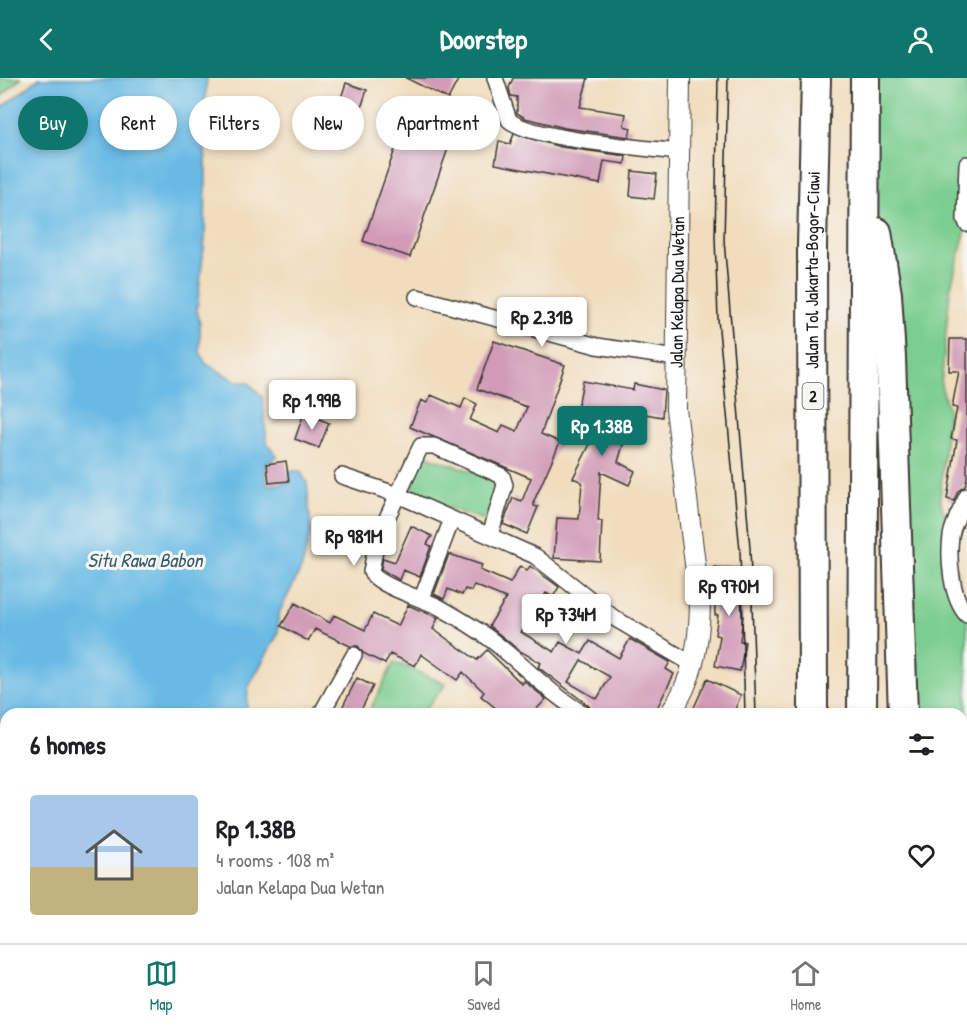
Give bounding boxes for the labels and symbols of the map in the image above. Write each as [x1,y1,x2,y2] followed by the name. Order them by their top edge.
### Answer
[799,171,826,369] street label: Jalan Tol Jakarta–Bogor–Ciawi
[663,216,690,368] street label: Jalan Kelapa Dua Wetan
[480,297,604,348] pin: Rp 2.31B
[250,380,374,431] pin: Rp 1.99B
[802,383,824,409] road number: 2
[540,406,664,457] pin: Rp 1.38B
[299,516,409,567] pin: Rp 981M
[87,546,204,573] water label: Situ Rawa Babon
[674,566,784,617] pin: Rp 970M
[511,594,621,645] pin: Rp 734M

